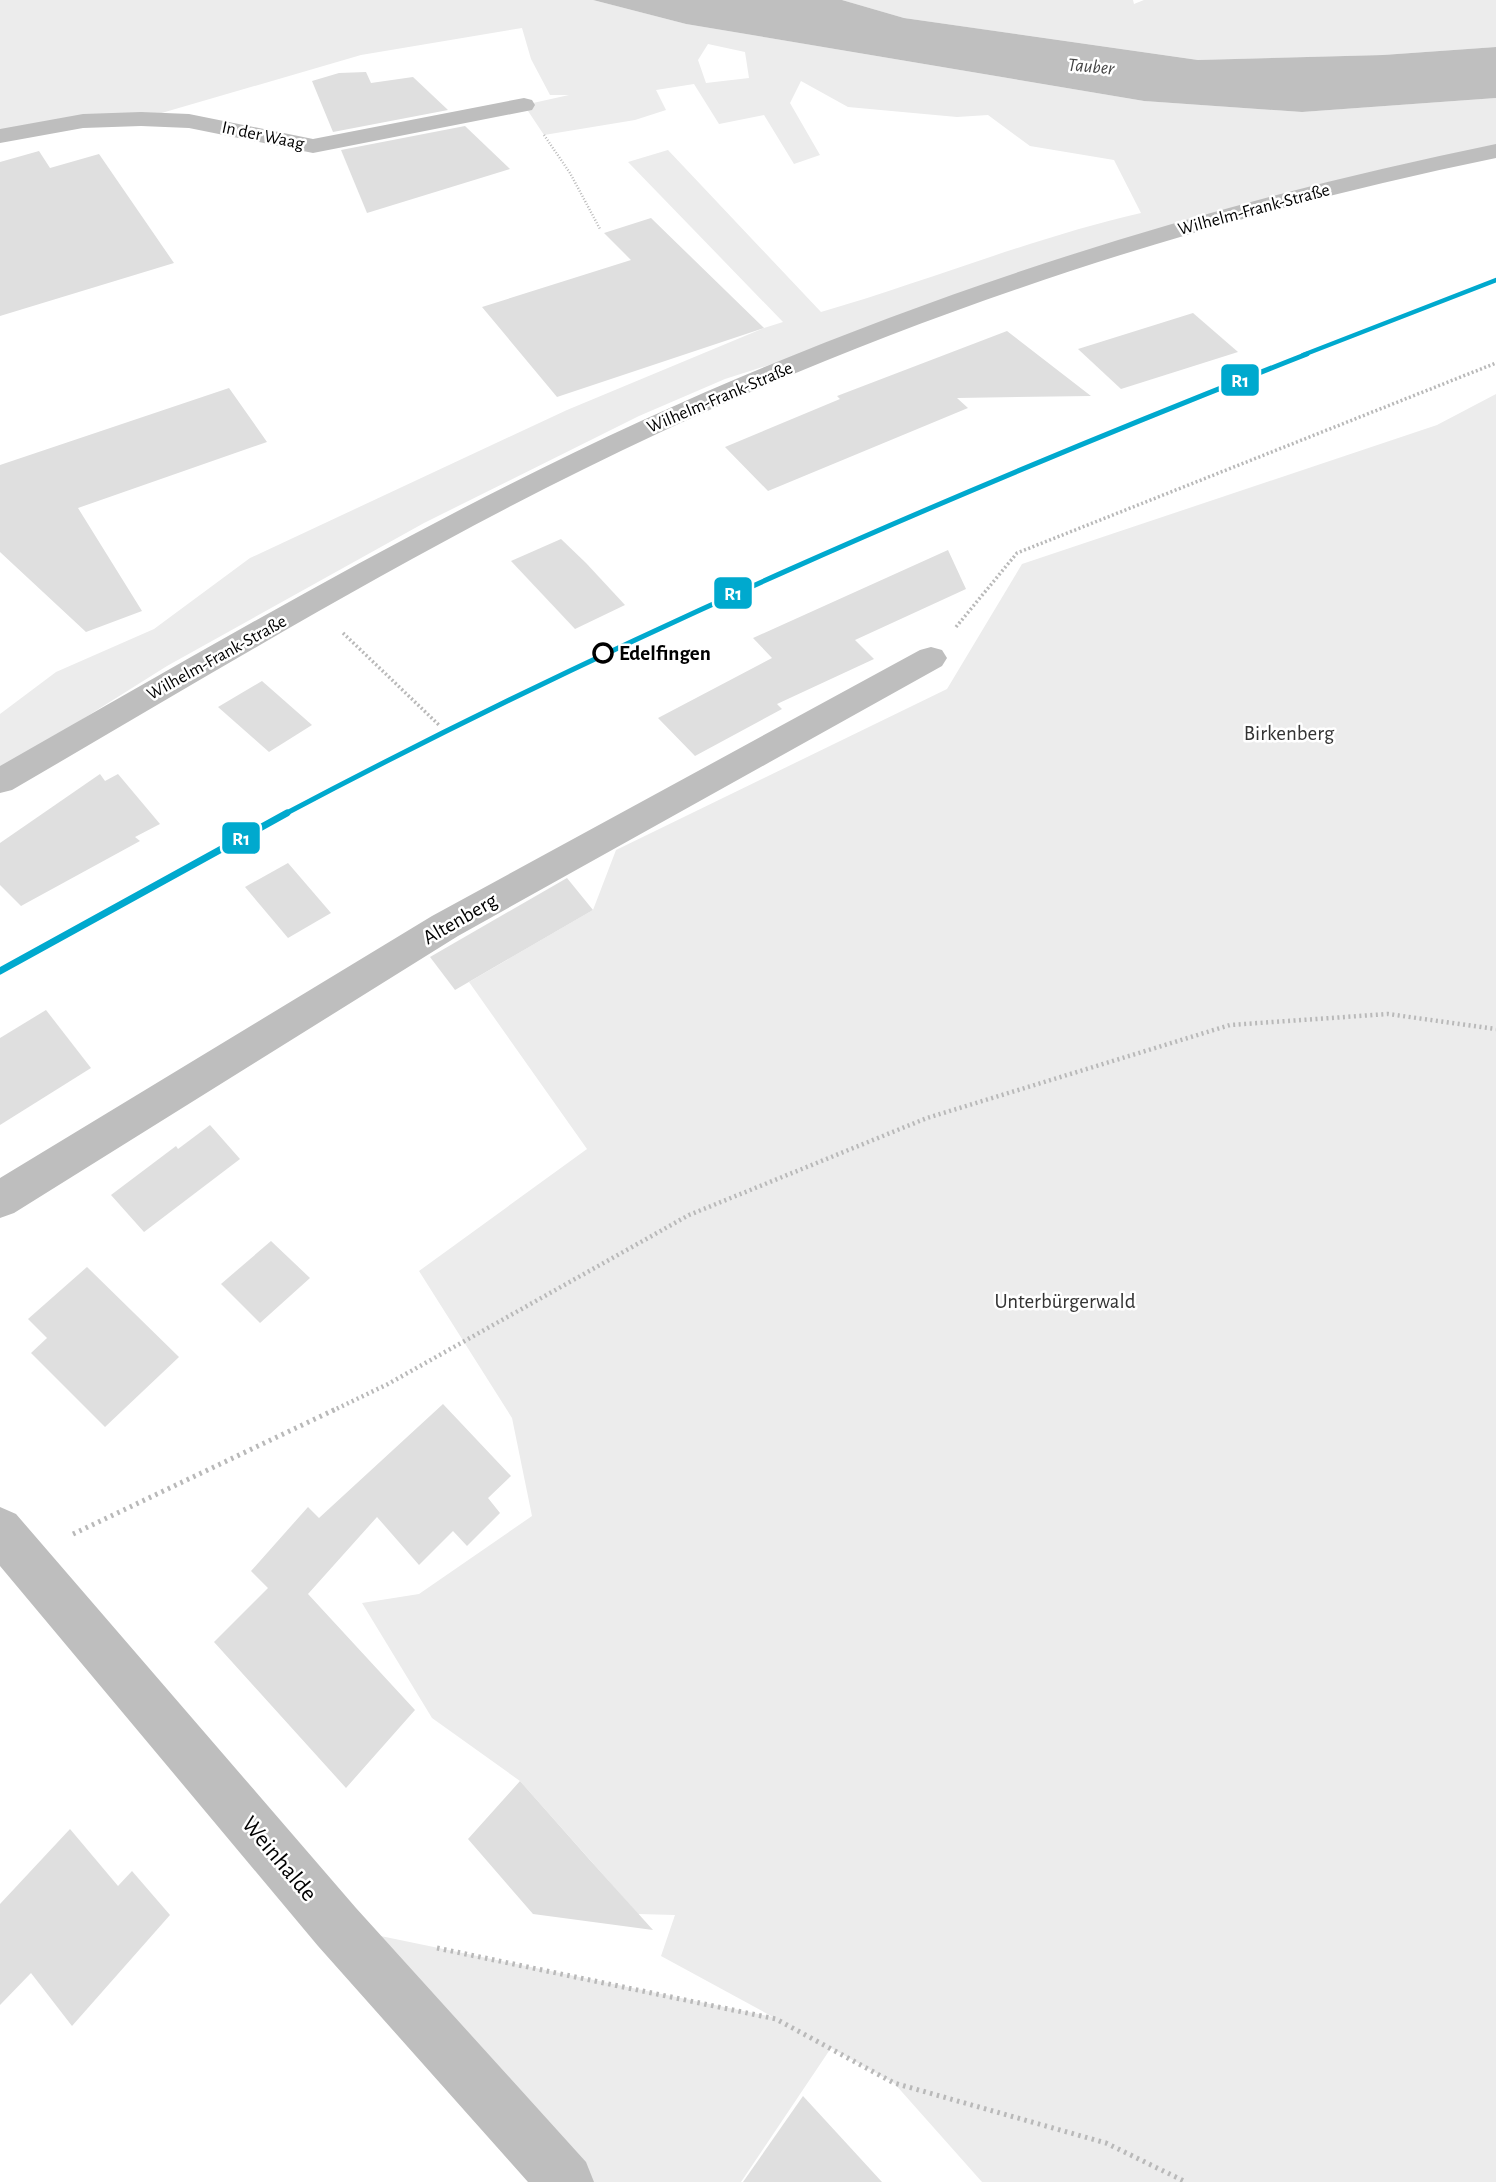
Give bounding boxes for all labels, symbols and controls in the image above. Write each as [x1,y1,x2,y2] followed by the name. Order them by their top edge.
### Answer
[1067,56,1116,79] water label: Tauber
[220,118,306,154] street label: In der Waag
[1176,181,1332,239] street label: Wilhelm-Frank-Straße
[645,359,795,437] street label: Wilhelm-Frank-Straße
[1220,363,1260,397] line badge: R1
[1231,372,1249,391] text: R1
[713,576,753,610] line badge: R1
[724,585,742,604] text: R1
[144,612,290,704] street label: Wilhelm-Frank-Straße
[593,643,613,663] marker: Edelfingen
[619,643,711,664] place label: Edelfingen
[1244,723,1335,744] park label: Birkenberg
[221,821,261,855] line badge: R1
[232,830,250,849] text: R1
[419,889,501,949] street label: Altenberg
[994,1291,1136,1312] park label: Unterbürgerwald
[237,1812,321,1906] street label: Weinhalde

